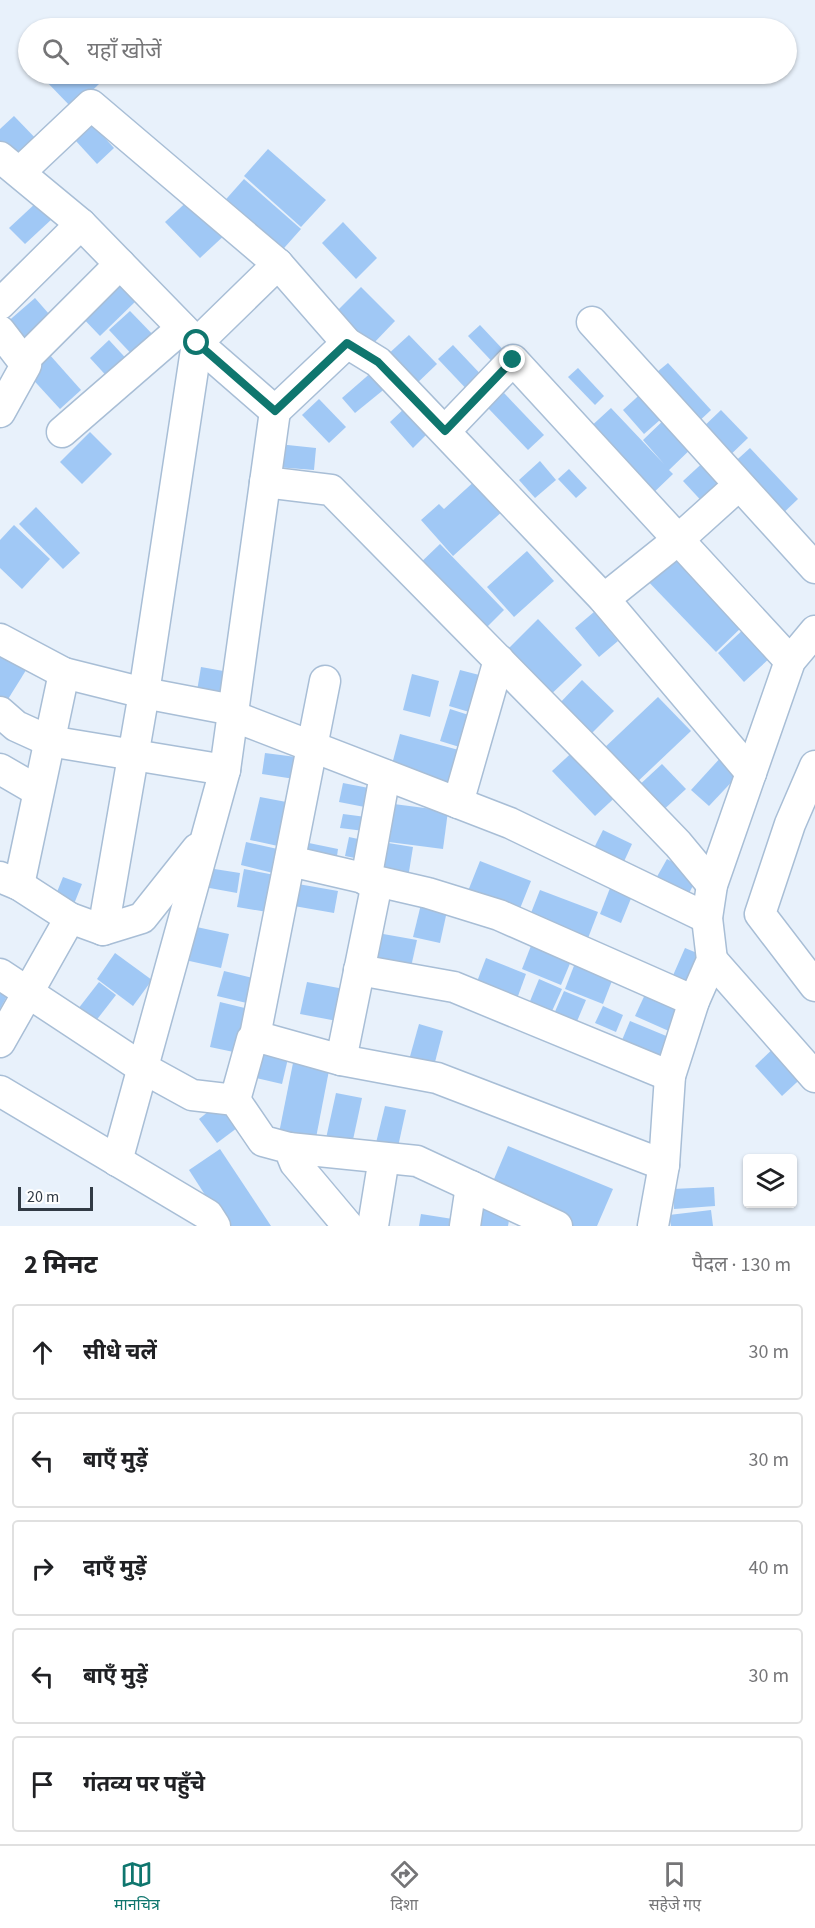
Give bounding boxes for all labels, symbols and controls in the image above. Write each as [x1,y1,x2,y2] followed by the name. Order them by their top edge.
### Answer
[18,18,797,84] search box
[39,35,72,68] icon: search
[87,35,162,67] text: यहाँ खोजें
[183,329,209,355] route start
[499,346,525,372] route end
[743,1154,797,1208] map controls
[743,1154,797,1208] button: layers
[18,1184,93,1212] scale bar
[27,1186,59,1208] text: 20 m
[24,1246,98,1283] text: 2 मिनट
[692,1251,791,1279] text: पैदल · 130 m
[26,1336,59,1369] icon: ahead
[83,1336,157,1368] text: सीधे चलें
[749,1338,789,1366] text: 30 m
[26,1444,59,1477] icon: left
[83,1444,148,1476] text: बाएँ मुड़ें
[749,1446,789,1474] text: 30 m
[26,1552,59,1585] icon: right
[83,1552,146,1584] text: दाएँ मुड़ें
[749,1554,789,1582] text: 40 m
[26,1660,59,1693] icon: left
[83,1660,148,1692] text: बाएँ मुड़ें
[749,1662,789,1690] text: 30 m
[26,1768,59,1801] icon: arrive
[83,1768,205,1800] text: गंतव्य पर पहुँचे
[114,1858,160,1917] tab: मानचित्र
[388,1858,421,1917] tab: दिशा
[649,1858,701,1917] tab: सहेजे गए

